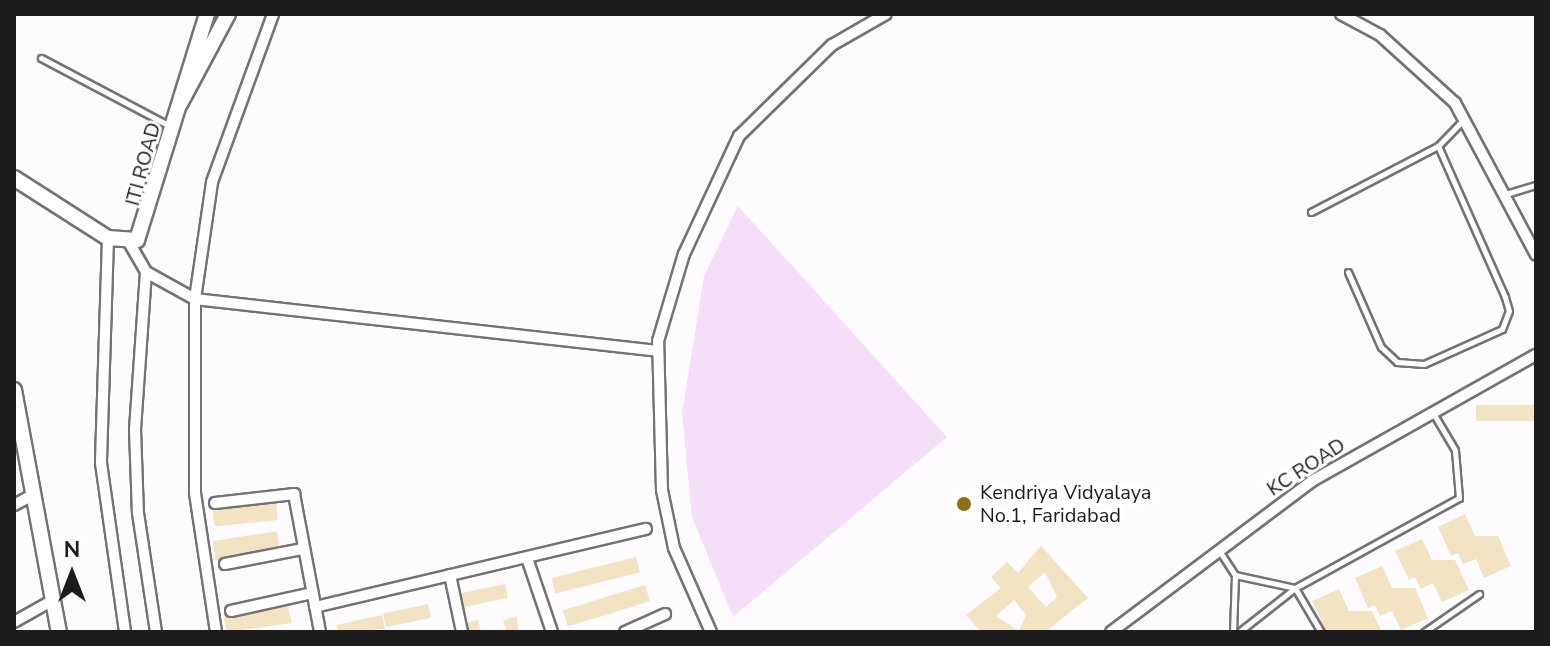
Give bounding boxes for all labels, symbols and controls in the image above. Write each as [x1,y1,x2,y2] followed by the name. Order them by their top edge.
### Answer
[120,120,166,208] street label: ITI ROAD
[1262,433,1350,501] street label: KC ROAD
[980,480,1151,527] place label: Kendriya Vidyalaya No.1, Faridabad
[955,495,973,513] marker: Kendriya Vidyalaya No.1, Faridabad
[32,534,112,614] north arrow
[64,535,80,565] text: N

